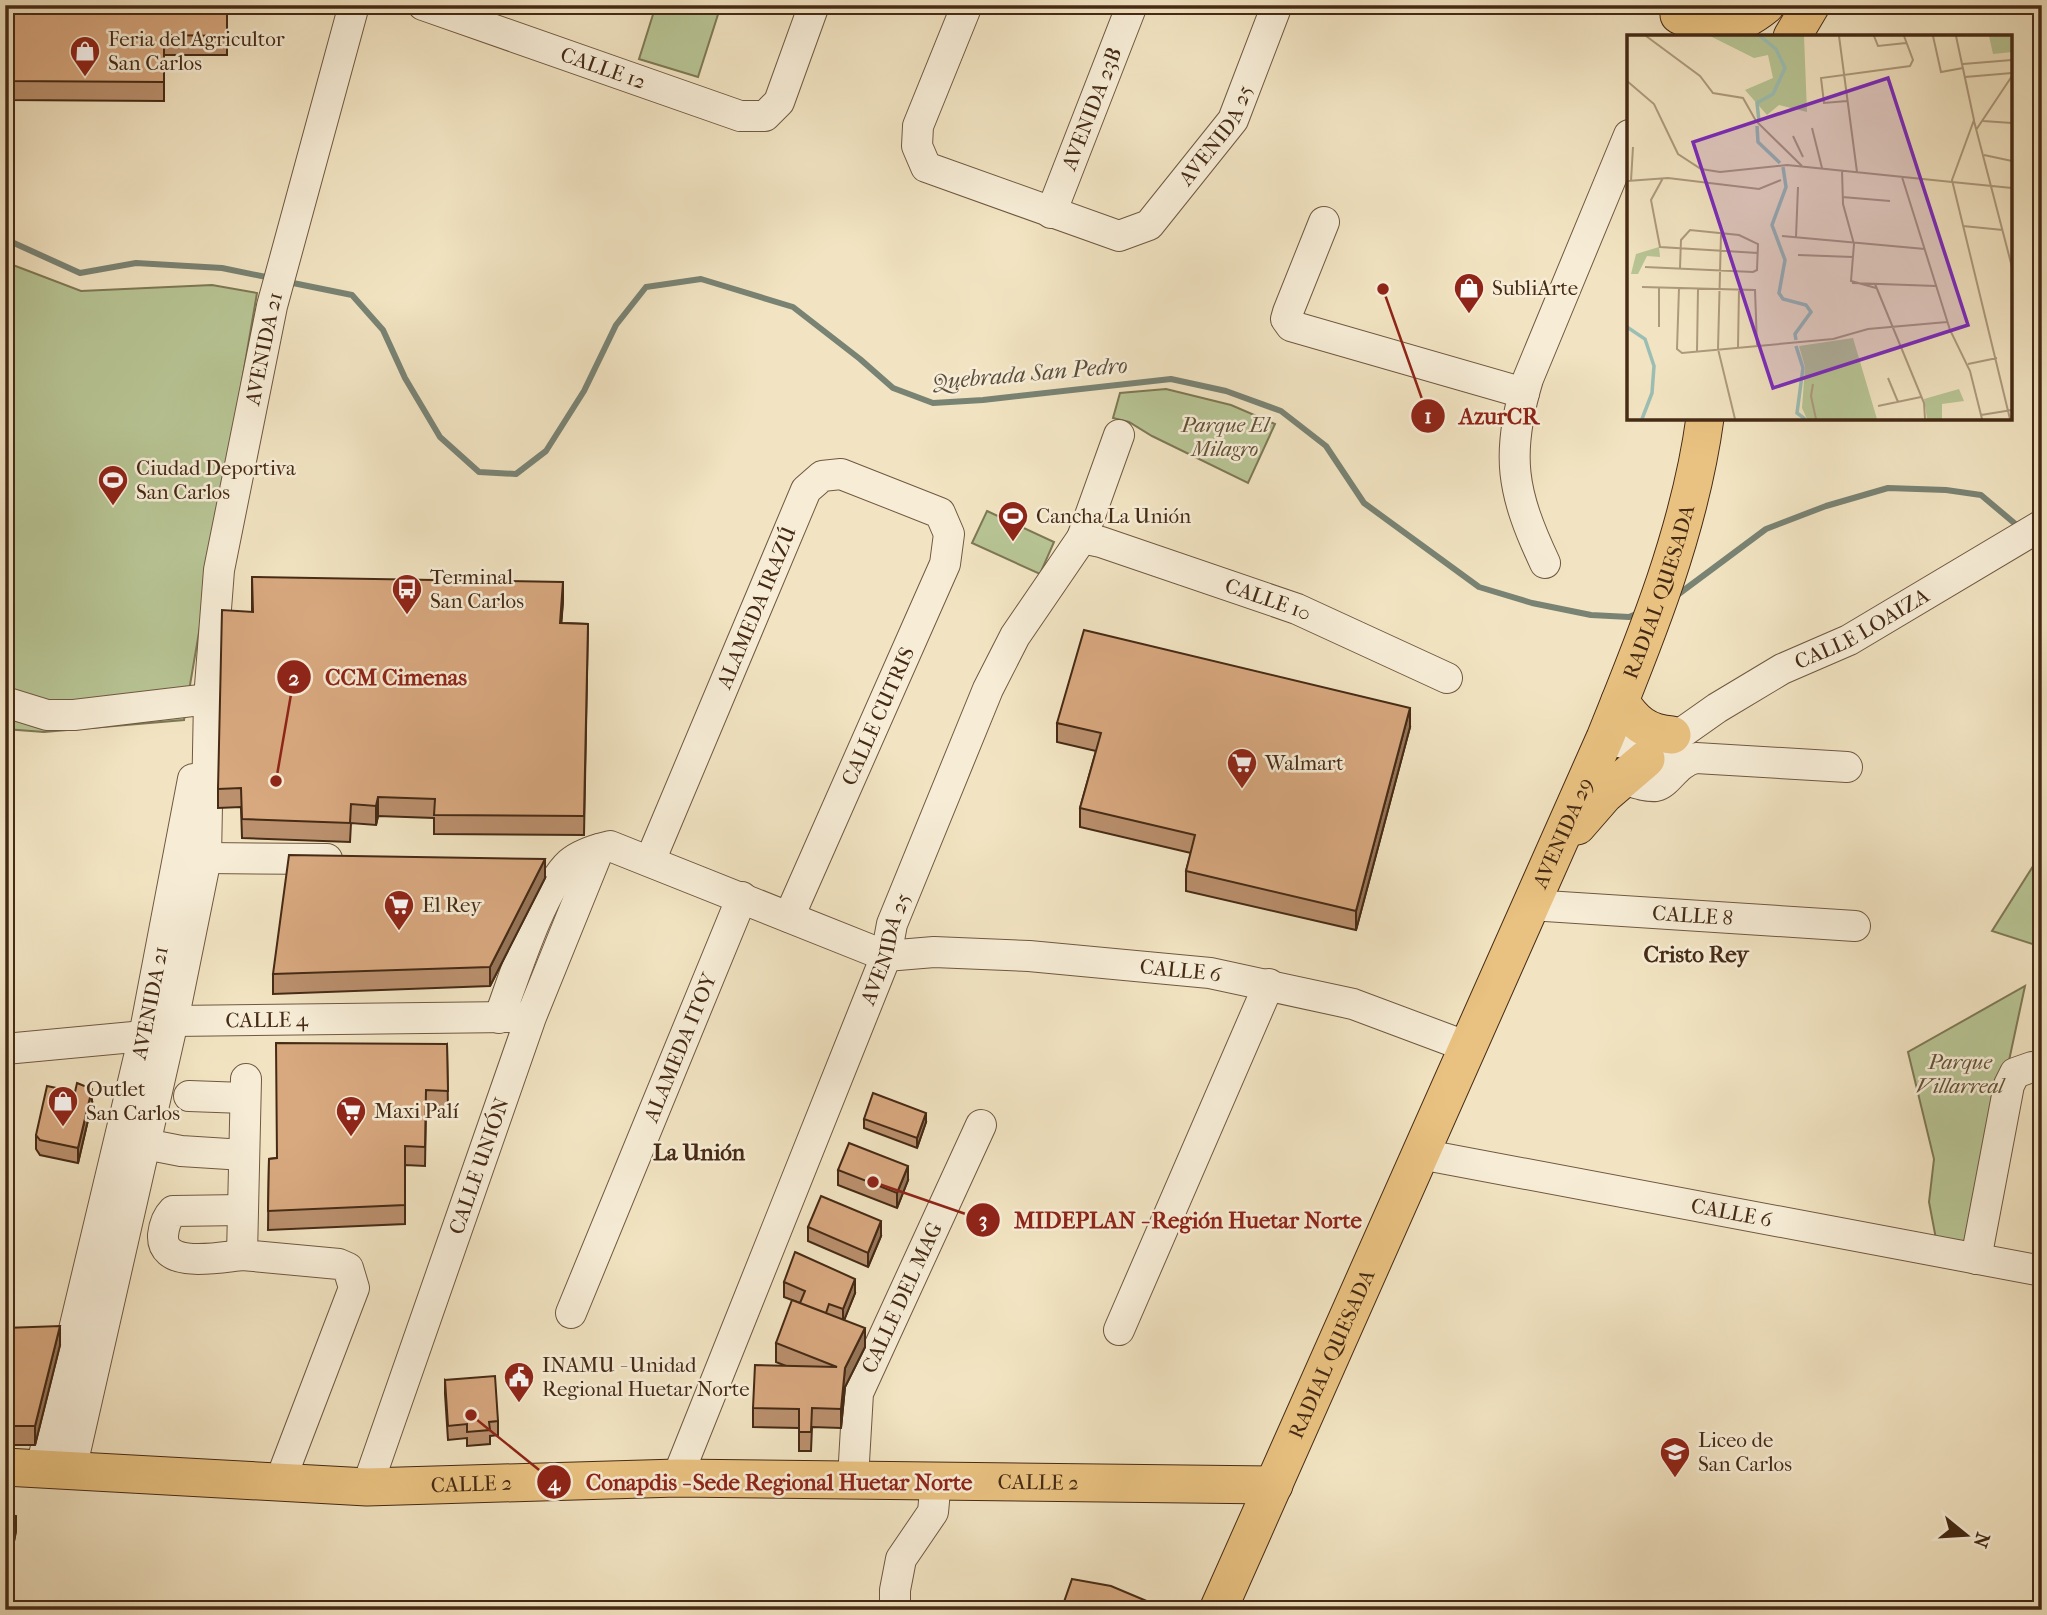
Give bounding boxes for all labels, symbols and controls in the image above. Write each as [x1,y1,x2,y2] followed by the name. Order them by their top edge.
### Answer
[108,27,285,75] place label: Feria del Agricultor San Carlos
[68,34,102,78] shop icon: Feria del Agricultor San Carlos
[1627,35,2012,420] inset map
[557,42,649,94] street label: CALLE 12
[1057,44,1126,174] street label: AVENIDA 23B
[1173,82,1257,191] street label: AVENIDA 25
[1452,271,1486,315] shop icon: SubliArte
[1492,276,1578,300] place label: SubliArte
[240,289,287,408] street label: AVENIDA 21
[930,352,1129,396] water label: Quebrada San Pedro
[1410,394,1554,438] callout: AzurCR
[1457,403,1540,430] text: AzurCR
[1424,404,1432,428] text: 1
[1180,413,1272,461] park label: Parque El Milagro
[136,456,296,504] place label: Ciudad Deportiva San Carlos
[96,463,130,507] sports icon: Ciudad Deportiva San Carlos
[996,499,1030,543] sports icon: Cancha La Unión
[1618,502,1699,682] street label: RADIAL QUESADA
[1036,504,1191,528] place label: Cancha La Unión
[712,522,802,693] street label: ALAMEDA IRAZÚ
[430,565,524,613] place label: Terminal San Carlos
[390,572,424,616] bus stop icon: Terminal San Carlos
[1222,573,1315,626] street label: CALLE 10
[1791,583,1934,674] street label: CALLE LOAIZA
[837,643,919,789] street label: CALLE CUTRIS
[276,655,481,699] callout: CCM Cimenas
[325,664,467,691] text: CCM Cimenas
[289,666,300,690] text: 2
[1225,746,1259,790] supermarket icon: Walmart
[1264,751,1344,775] place label: Walmart
[1527,774,1598,893] street label: AVENIDA 29
[382,888,416,932] supermarket icon: El Rey
[855,889,915,1009] street label: AVENIDA 25
[422,893,482,917] place label: El Rey
[1651,901,1734,930] street label: CALLE 8
[1644,941,1750,968] district label: Cristo Rey
[127,944,173,1063] street label: AVENIDA 21
[1139,954,1224,987] street label: CALLE 6
[638,969,722,1126] street label: ALAMEDA ITOY
[225,1007,309,1032] street label: CALLE 4
[1916,1050,2007,1098] park label: Parque Villarreal
[86,1077,180,1125] place label: Outlet San Carlos
[46,1084,80,1128] shop icon: Outlet San Carlos
[334,1094,368,1138] supermarket icon: Maxi Palí
[444,1095,514,1237] street label: CALLE UNIÓN
[374,1099,460,1123] place label: Maxi Palí
[653,1139,746,1166] district label: La Unión
[1689,1193,1775,1232] street label: CALLE 6
[965,1198,1376,1242] callout: MIDEPLAN - Región Huetar Norte
[1014,1207,1363,1234] text: MIDEPLAN - Región Huetar Norte
[979,1208,987,1232] text: 3
[857,1218,947,1377] street label: CALLE DEL MAG
[1284,1266,1380,1442] street label: RADIAL QUESADA
[542,1353,750,1401] place label: INAMU - Unidad Regional Huetar Norte
[502,1360,536,1404] public building icon: INAMU - Unidad Regional Huetar Norte
[1698,1428,1792,1476] place label: Liceo de San Carlos
[1658,1435,1692,1479] school or university icon: Liceo de San Carlos
[537,1460,986,1504] callout: Conapdis - Sede Regional Huetar Norte
[586,1469,973,1496] text: Conapdis - Sede Regional Huetar Norte
[998,1470,1079,1495] street label: CALLE 2
[430,1471,513,1497] street label: CALLE 2
[547,1471,562,1496] text: 4
[1932,1500,2002,1570] north arrow
[1968,1530,1994,1551] text: N

